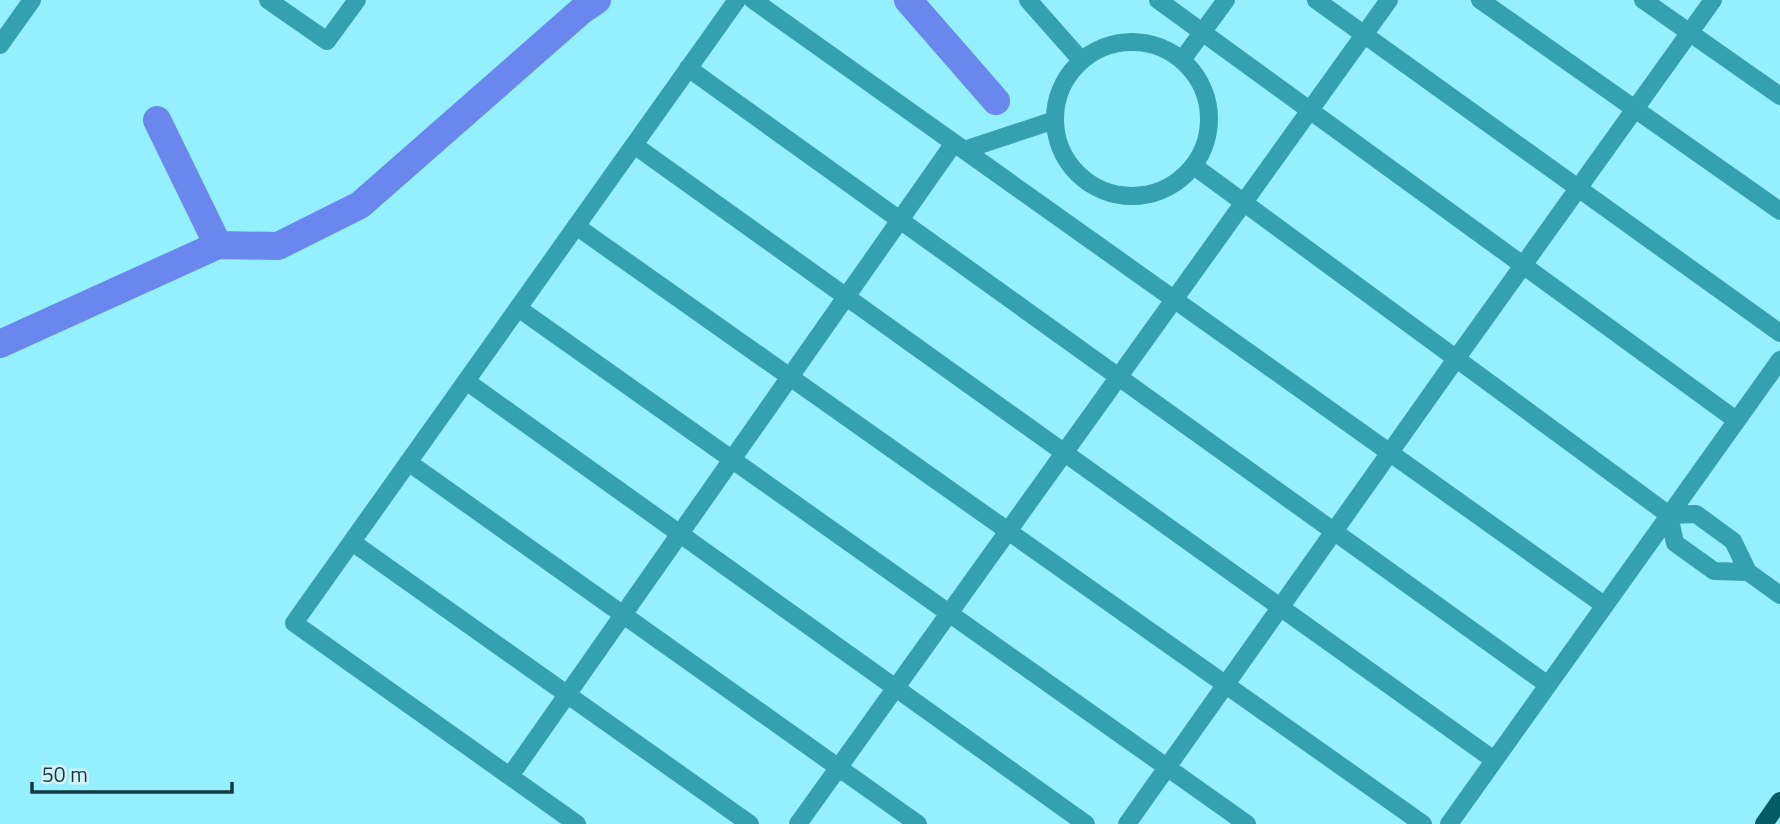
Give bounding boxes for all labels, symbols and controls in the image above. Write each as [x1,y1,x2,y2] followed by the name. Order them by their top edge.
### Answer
[32,750,231,794] scale bar
[42,758,88,790] text: 50 m

